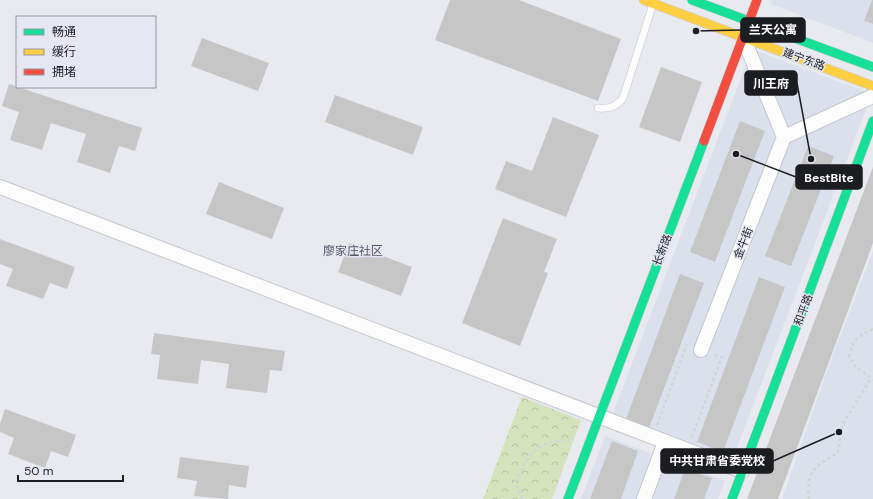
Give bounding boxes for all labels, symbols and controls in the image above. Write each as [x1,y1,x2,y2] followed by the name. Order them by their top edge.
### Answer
[16,16,156,88] legend
[741,18,805,42] callout: 兰天公寓
[749,22,797,38] text: 兰天公寓
[52,24,76,40] text: 畅通
[52,44,76,60] text: 缓行
[781,45,827,73] street label: 建宁东路
[52,64,76,80] text: 拥堵
[745,71,797,95] callout: 川王府
[753,76,789,92] text: 川王府
[796,165,862,189] callout: BestBite
[804,170,854,186] text: BestBite
[731,225,755,261] street label: 金牛街
[650,232,674,268] street label: 长新路
[323,243,383,259] district label: 廖家庄社区
[791,292,815,328] street label: 和平路
[661,449,773,473] callout: 中共甘肃省委党校
[669,453,765,469] text: 中共甘肃省委党校
[18,457,123,483] scale bar
[24,463,53,479] text: 50 m

